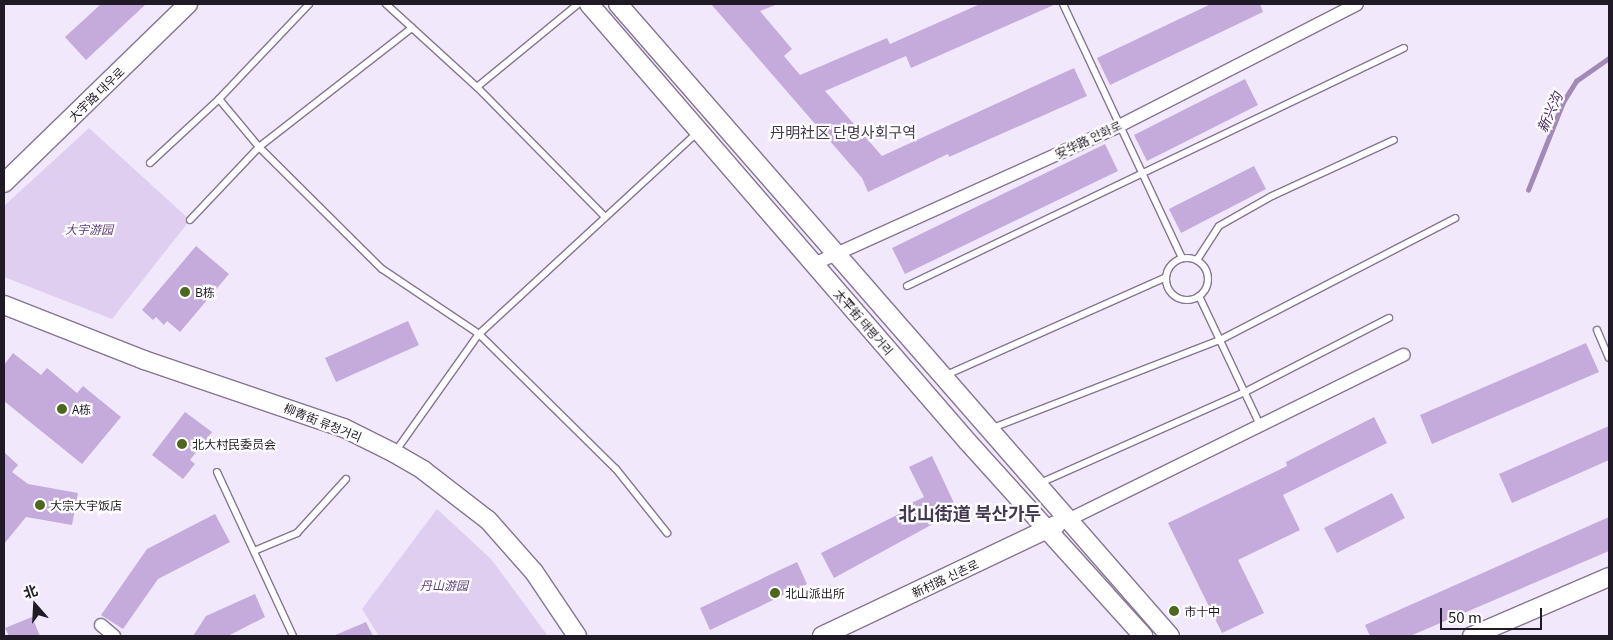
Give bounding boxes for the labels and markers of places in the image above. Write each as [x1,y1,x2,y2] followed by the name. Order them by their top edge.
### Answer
[195,285,215,299] place label: B栋
[179,286,191,298] marker: B栋
[72,402,91,416] place label: A栋
[56,403,68,415] marker: A栋
[192,437,276,451] place label: 北大村民委员会
[176,438,188,450] marker: 北大村民委员会
[50,498,122,512] place label: 大宗大宇饭店
[34,499,46,511] marker: 大宗大宇饭店
[785,586,845,600] place label: 北山派出所
[769,587,781,599] marker: 北山派出所
[1184,604,1220,618] place label: 市十中
[1168,605,1180,617] marker: 市十中

